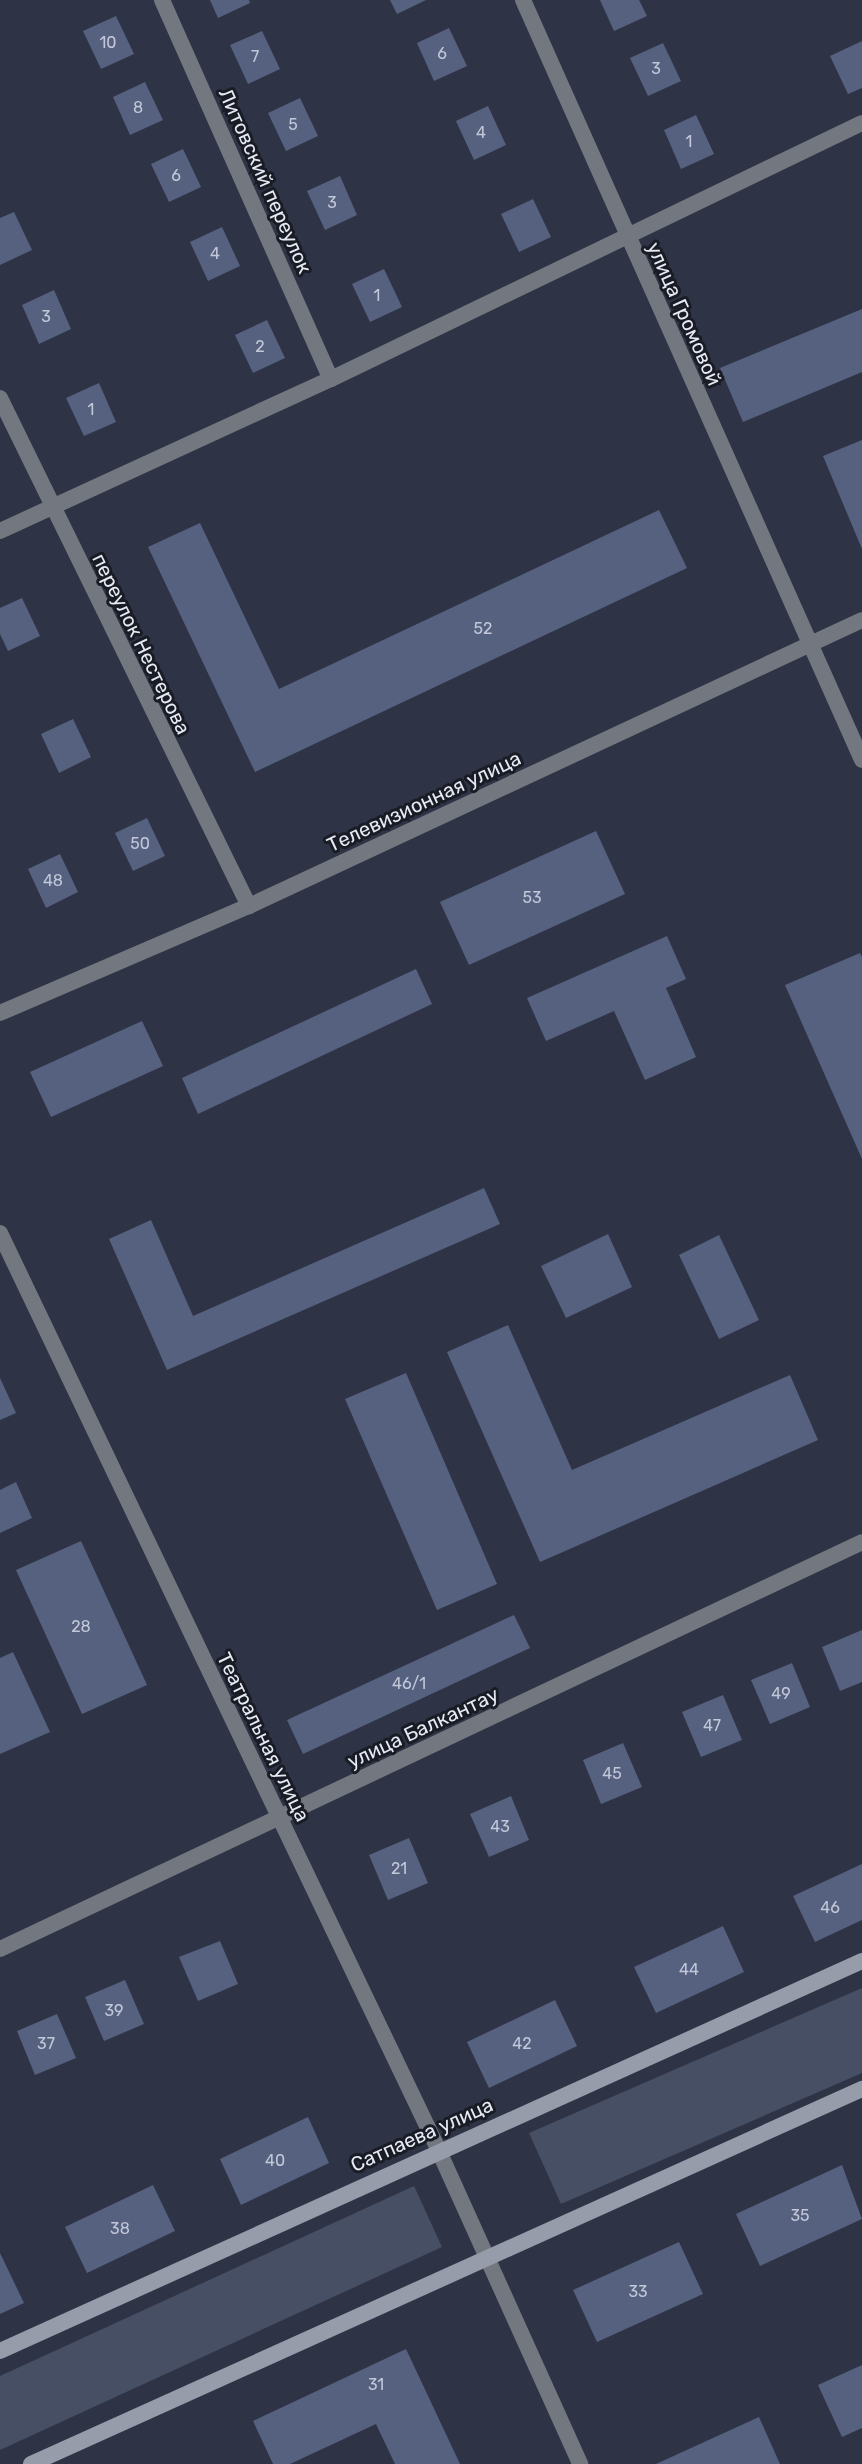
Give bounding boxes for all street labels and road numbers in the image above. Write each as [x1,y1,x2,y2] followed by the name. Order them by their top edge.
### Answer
[213,85,317,277] street label: Литовский переулок
[642,239,726,389] street label: улица Громовой
[87,550,195,738] street label: переулок Нестерова
[323,746,525,858] street label: Телевизионная улица
[212,1649,314,1825] street label: Театральная улица
[344,1682,502,1774] street label: улица Балкантау
[347,2093,497,2177] street label: Сатпаева улица

